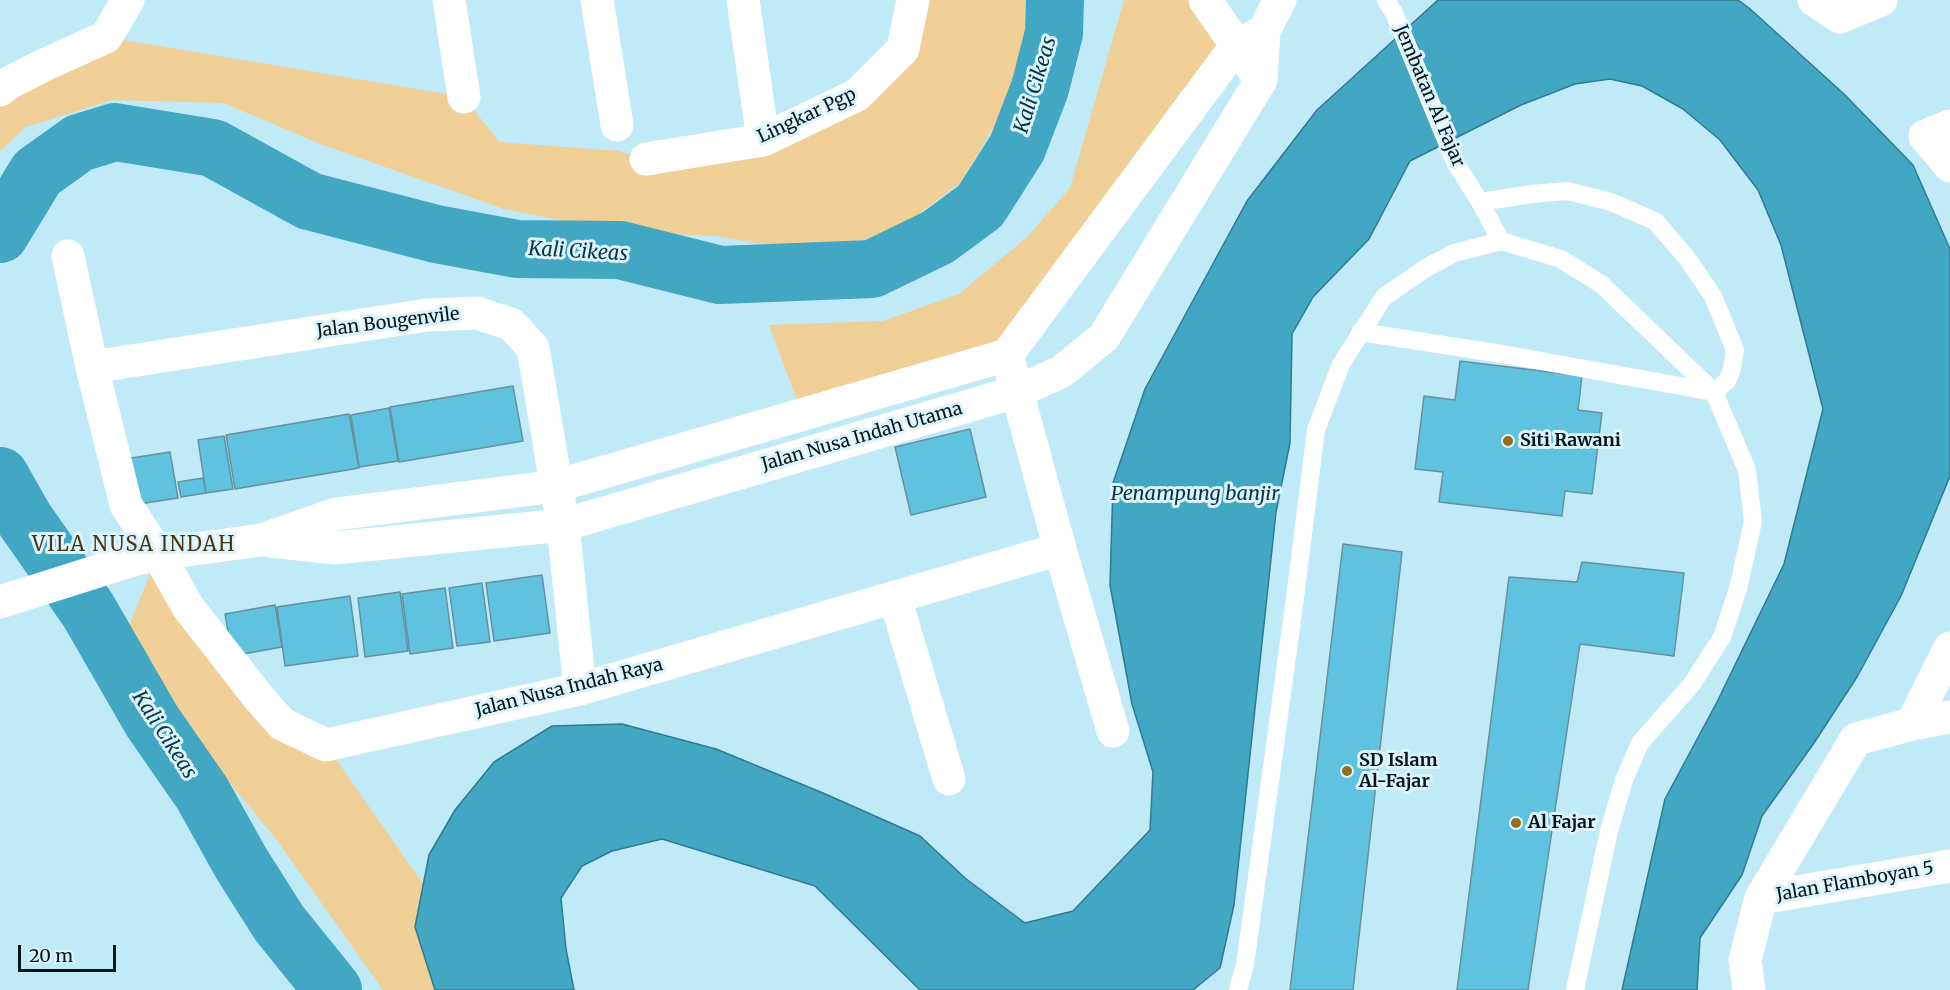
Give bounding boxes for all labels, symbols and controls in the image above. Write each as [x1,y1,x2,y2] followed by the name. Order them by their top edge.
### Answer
[1389,22,1469,170] street label: Jembatan Al Fajar
[1010,34,1062,136] water label: Kali Cikeas
[754,84,860,148] street label: Lingkar Pgp
[528,237,628,267] water label: Kali Cikeas
[315,304,461,342] street label: Jalan Bougenvile
[759,398,965,476] street label: Jalan Nusa Indah Utama
[1520,430,1621,452] place label: Siti Rawani
[1501,434,1515,448] marker: Siti Rawani
[1111,482,1279,506] water label: Penampung banjir
[32,533,236,557] district label: VILA NUSA INDAH
[473,654,665,722] street label: Jalan Nusa Indah Raya
[127,687,201,783] water label: Kali Cikeas
[1359,750,1438,792] place label: SD Islam Al-Fajar
[1340,764,1354,778] marker: SD Islam Al-Fajar
[1528,812,1596,834] place label: Al Fajar
[1509,816,1523,830] marker: Al Fajar
[1775,858,1935,906] street label: Jalan Flamboyan 5
[21,933,118,971] scale bar
[29,944,73,967] text: 20 m

